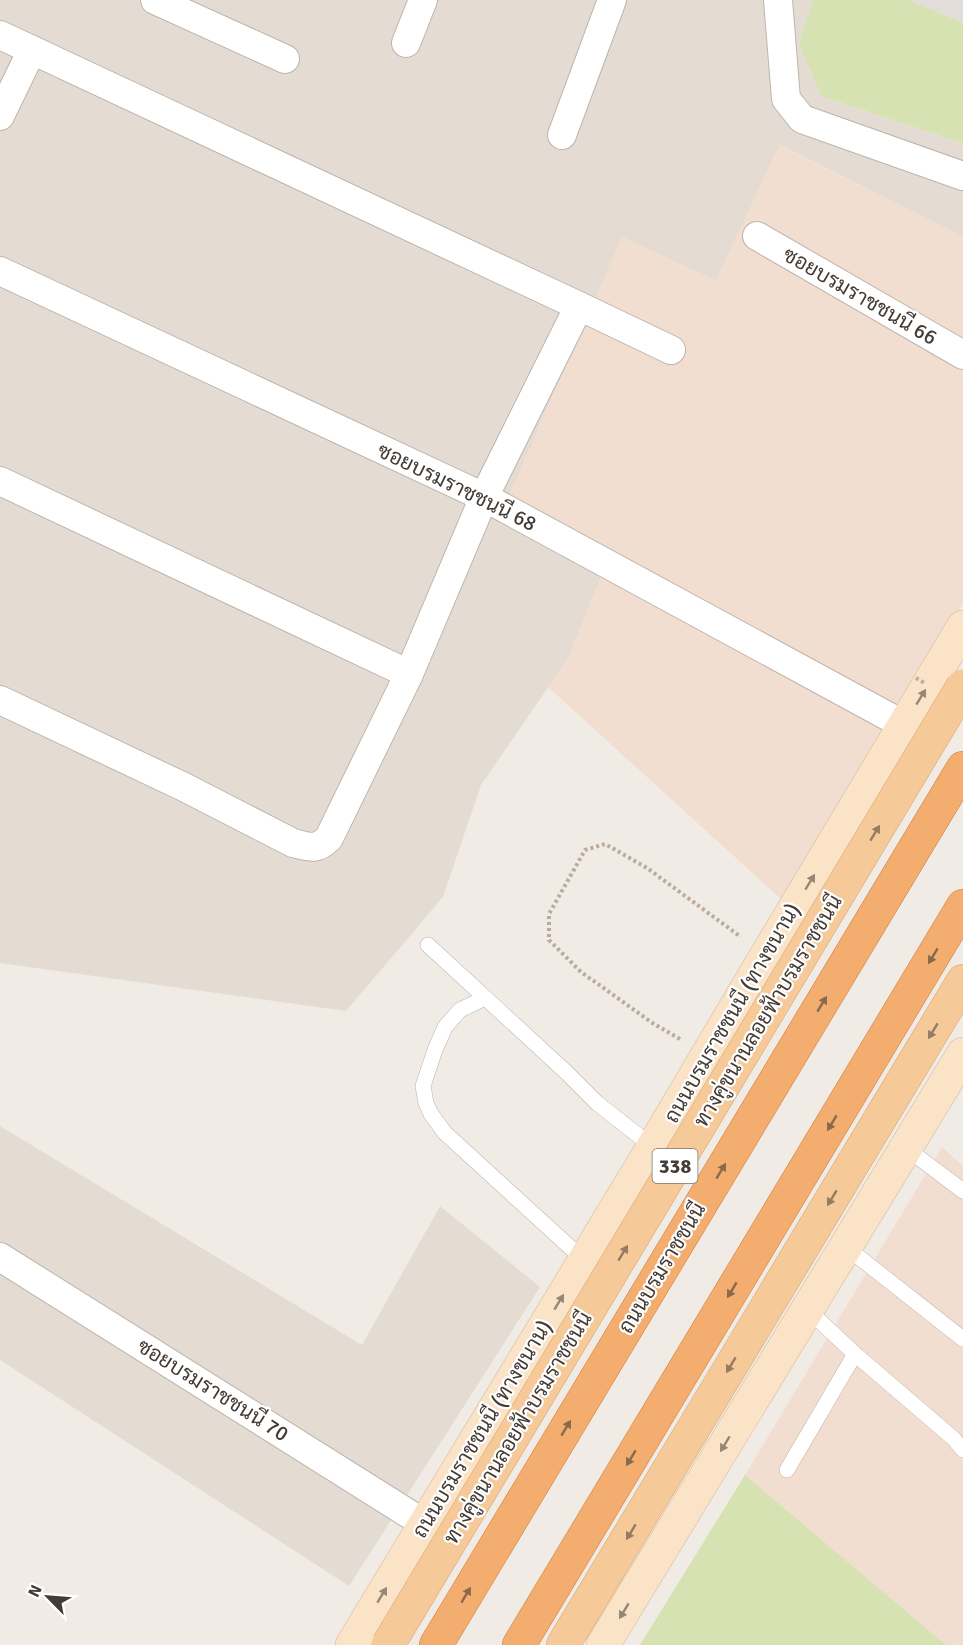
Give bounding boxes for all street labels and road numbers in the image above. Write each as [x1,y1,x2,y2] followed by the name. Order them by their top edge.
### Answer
[778,241,942,351] street label: ซอยบรมราชชนนี 66
[373,437,541,537] street label: ซอยบรมราชชนนี 68
[687,890,850,1133] street label: ทางคู่ขนานลอยฟ้าบรมราชชนนี
[658,898,806,1128] street label: ถนนบรมราชชนนี (ทางขนาน)
[652,1149,698,1183] road number: 338
[613,1198,711,1338] street label: ถนนบรมราชชนนี
[437,1307,600,1550] street label: ทางคู่ขนานลอยฟ้าบรมราชชนนี
[407,1315,557,1543] street label: ถนนบรมราชชนนี (ทางขนาน)
[132,1333,294,1447] street label: ซอยบรมราชชนนี 70

